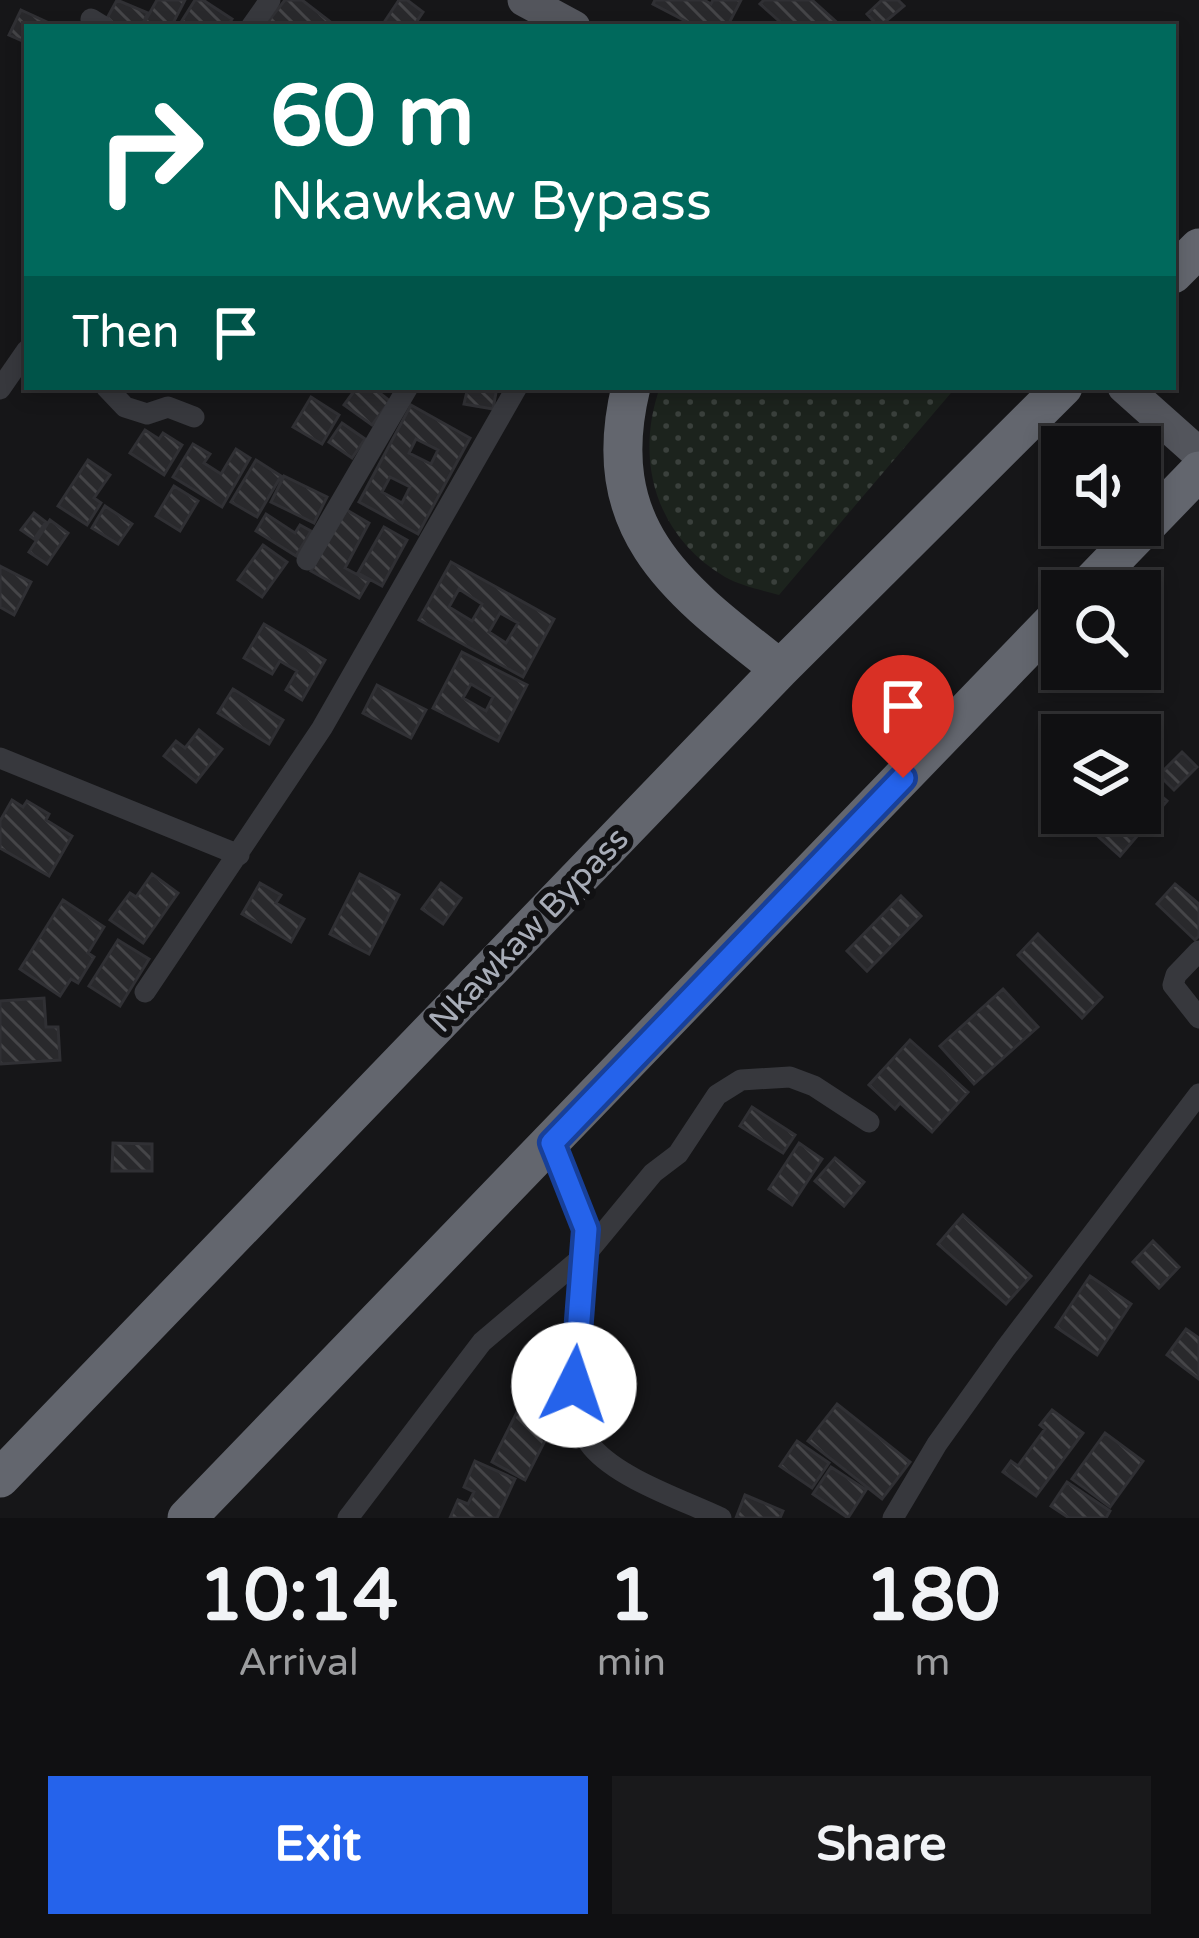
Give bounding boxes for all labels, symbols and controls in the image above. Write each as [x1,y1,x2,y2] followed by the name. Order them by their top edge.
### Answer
[270,67,474,168] text: 60 m
[72,72,228,228] icon: right
[270,169,712,234] text: Nkawkaw Bypass
[203,300,269,366] icon: arrive
[72,306,179,360] text: Then
[1041,426,1161,834] map controls
[1041,426,1161,546] button: sound
[1041,570,1161,690] button: search
[852,655,954,778] pin
[870,673,936,739] icon: arrive
[1041,714,1161,834] button: layers
[421,819,637,1041] street label: Nkawkaw Bypass
[511,1322,637,1448] position arrow
[199,1553,398,1640] text: 10:14
[609,1553,654,1640] text: 1
[865,1553,1000,1640] text: 180
[238,1639,359,1686] text: Arrival
[597,1639,666,1686] text: min
[915,1639,950,1686] text: m
[48,1776,588,1914] button: Exit
[612,1776,1151,1914] button: Share

